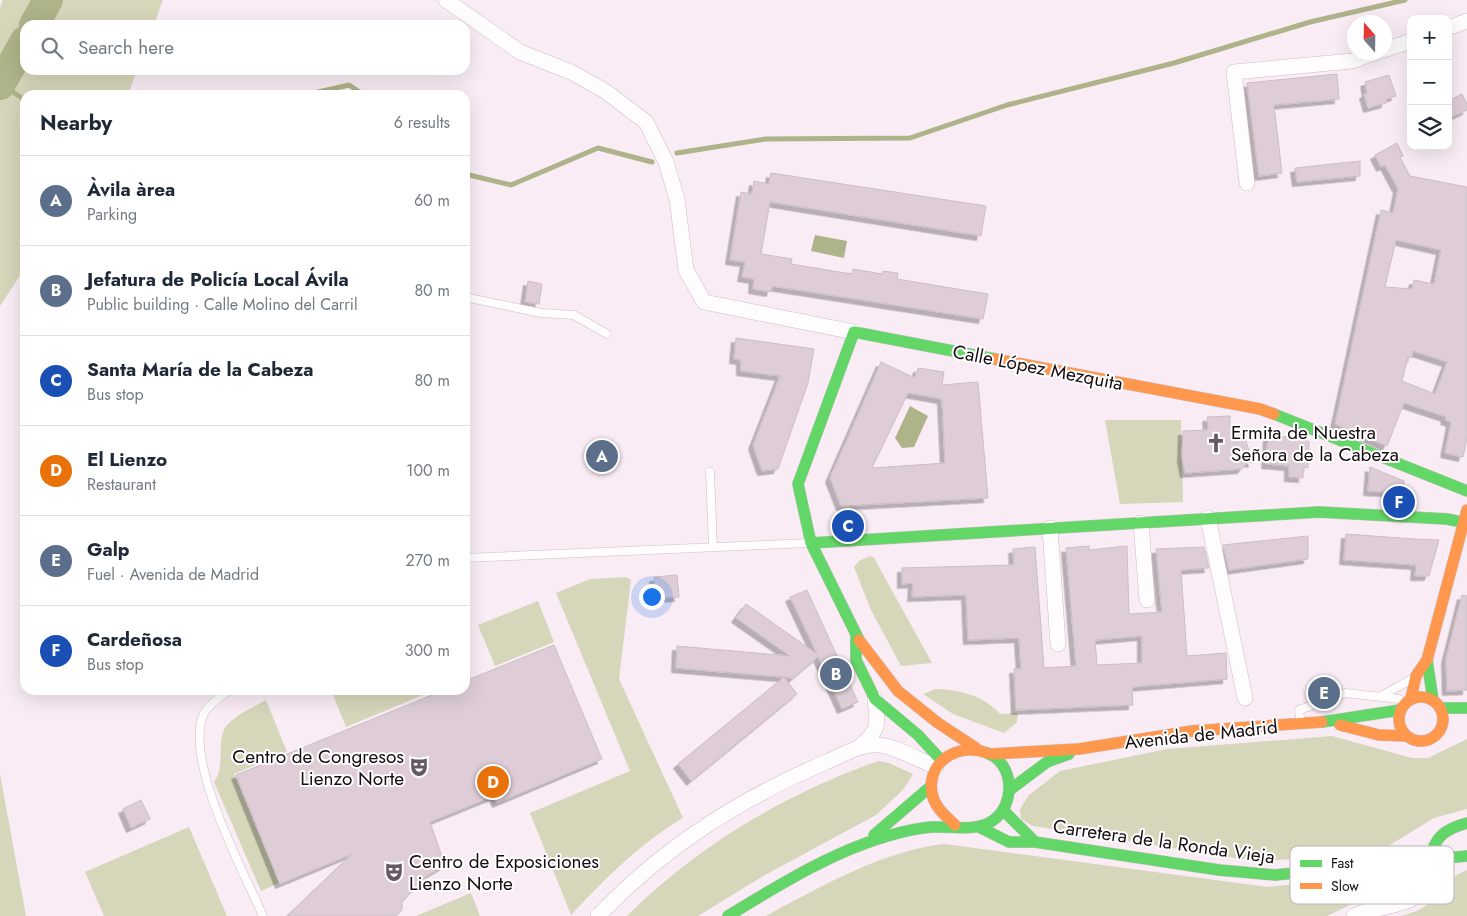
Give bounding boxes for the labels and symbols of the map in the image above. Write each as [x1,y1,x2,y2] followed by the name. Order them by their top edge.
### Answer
[1347,15,1392,60] north arrow
[950,338,1125,397] street label: Calle López Mezquita
[1231,419,1399,468] place label: Ermita de Nuestra Señora de la Cabeza
[1205,432,1227,454] church icon: Ermita de Nuestra Señora de la Cabeza
[586,437,618,475] pin: A
[1383,483,1415,521] pin: F
[832,507,864,545] pin: C
[639,584,665,610] your location
[820,655,852,693] pin: B
[1308,674,1340,712] pin: E
[1123,713,1279,756] street label: Avenida de Madrid
[232,743,404,792] place label: Centro de Congresos Lienzo Norte
[408,756,430,778] theatre icon: Centro de Congresos Lienzo Norte
[477,763,509,801] pin: D
[1051,813,1277,870] street label: Carretera de la Ronda Vieja
[1290,846,1454,904] legend
[409,848,599,897] place label: Centro de Exposiciones Lienzo Norte
[1331,853,1354,873] text: Fast
[383,861,405,883] theatre icon: Centro de Exposiciones Lienzo Norte
[1331,876,1359,896] text: Slow

